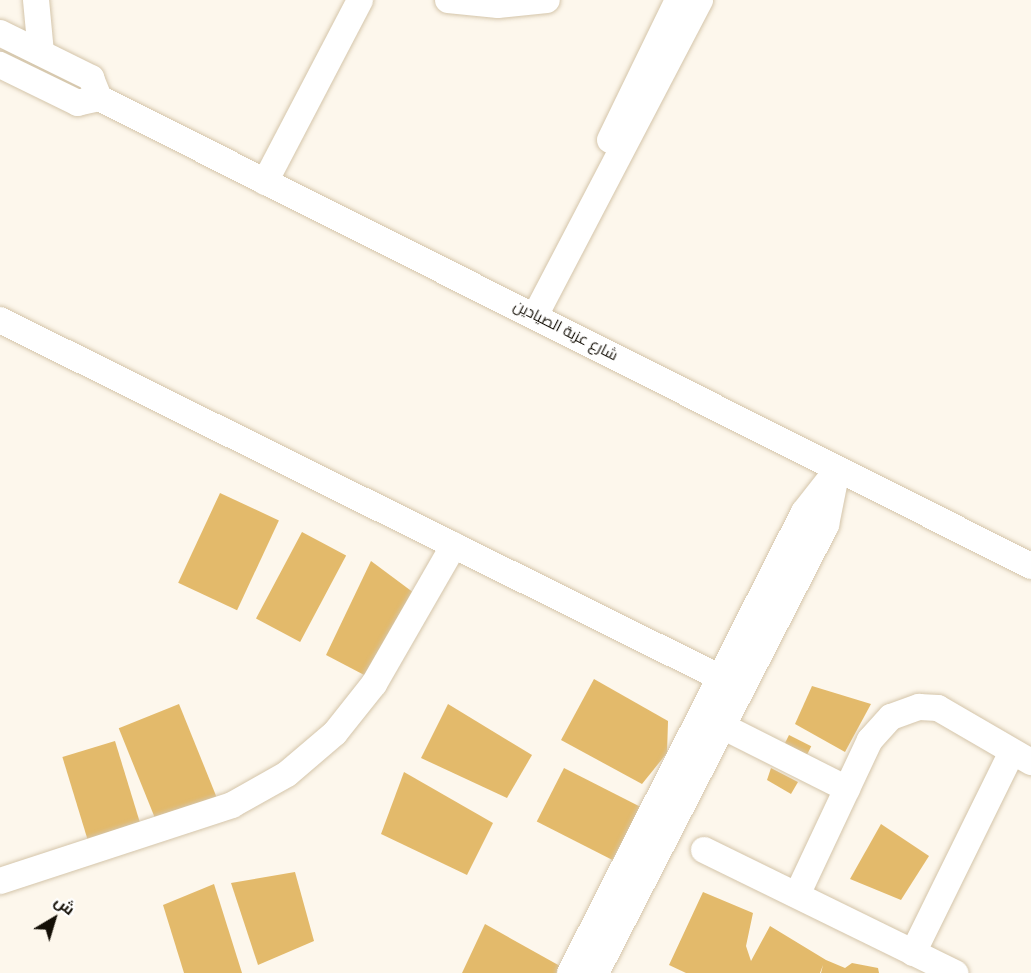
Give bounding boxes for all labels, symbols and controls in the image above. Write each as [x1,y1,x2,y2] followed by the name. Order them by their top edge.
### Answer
[511,296,621,364] street label: شارع عزبة الصيادين
[24,889,84,949] north arrow
[51,891,79,919] text: ش

